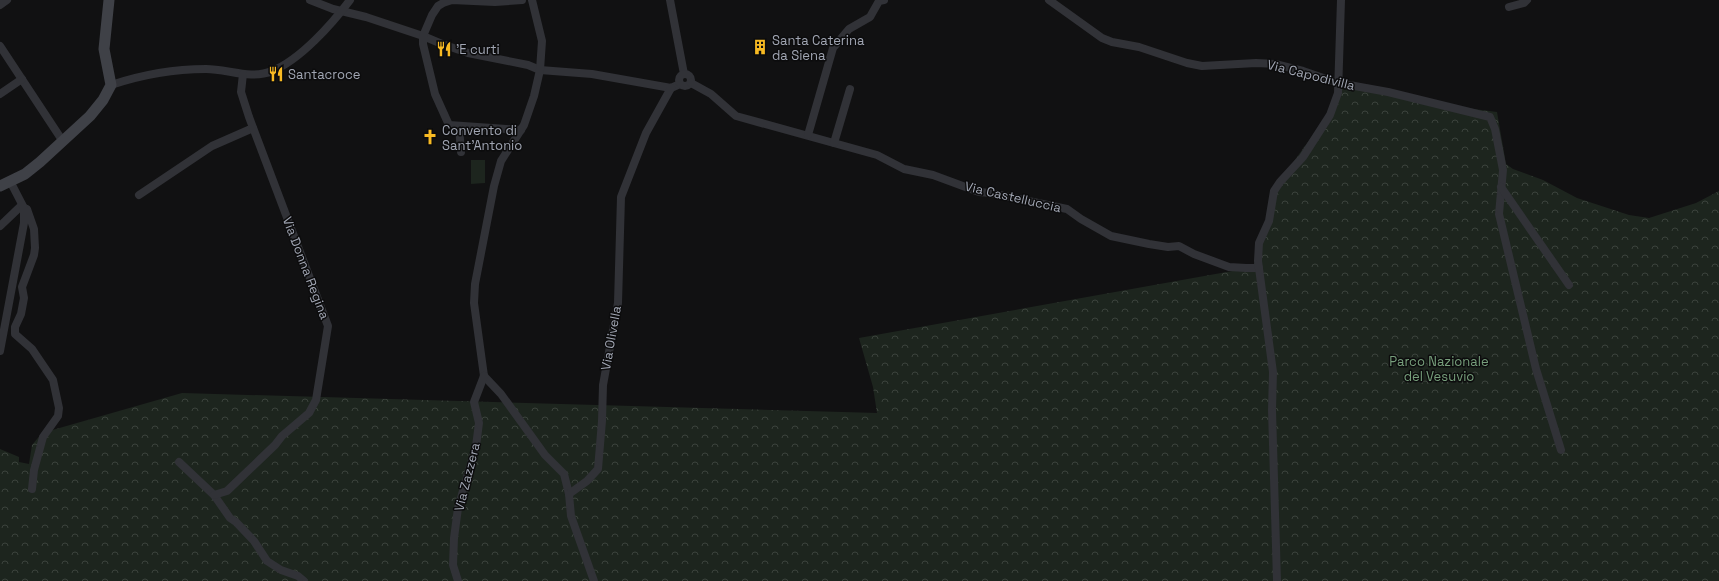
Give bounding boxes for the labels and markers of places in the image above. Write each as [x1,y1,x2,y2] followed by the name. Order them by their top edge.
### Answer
[772,32,865,64] place label: Santa Caterina da Siena
[751,38,769,56] building icon: Santa Caterina da Siena
[435,40,453,58] restaurant icon: 'E curti
[456,41,500,58] place label: 'E curti
[267,65,285,83] restaurant icon: Santacroce
[288,66,360,83] place label: Santacroce
[442,122,522,154] place label: Convento di Sant'Antonio
[421,128,439,146] church icon: Convento di Sant'Antonio

